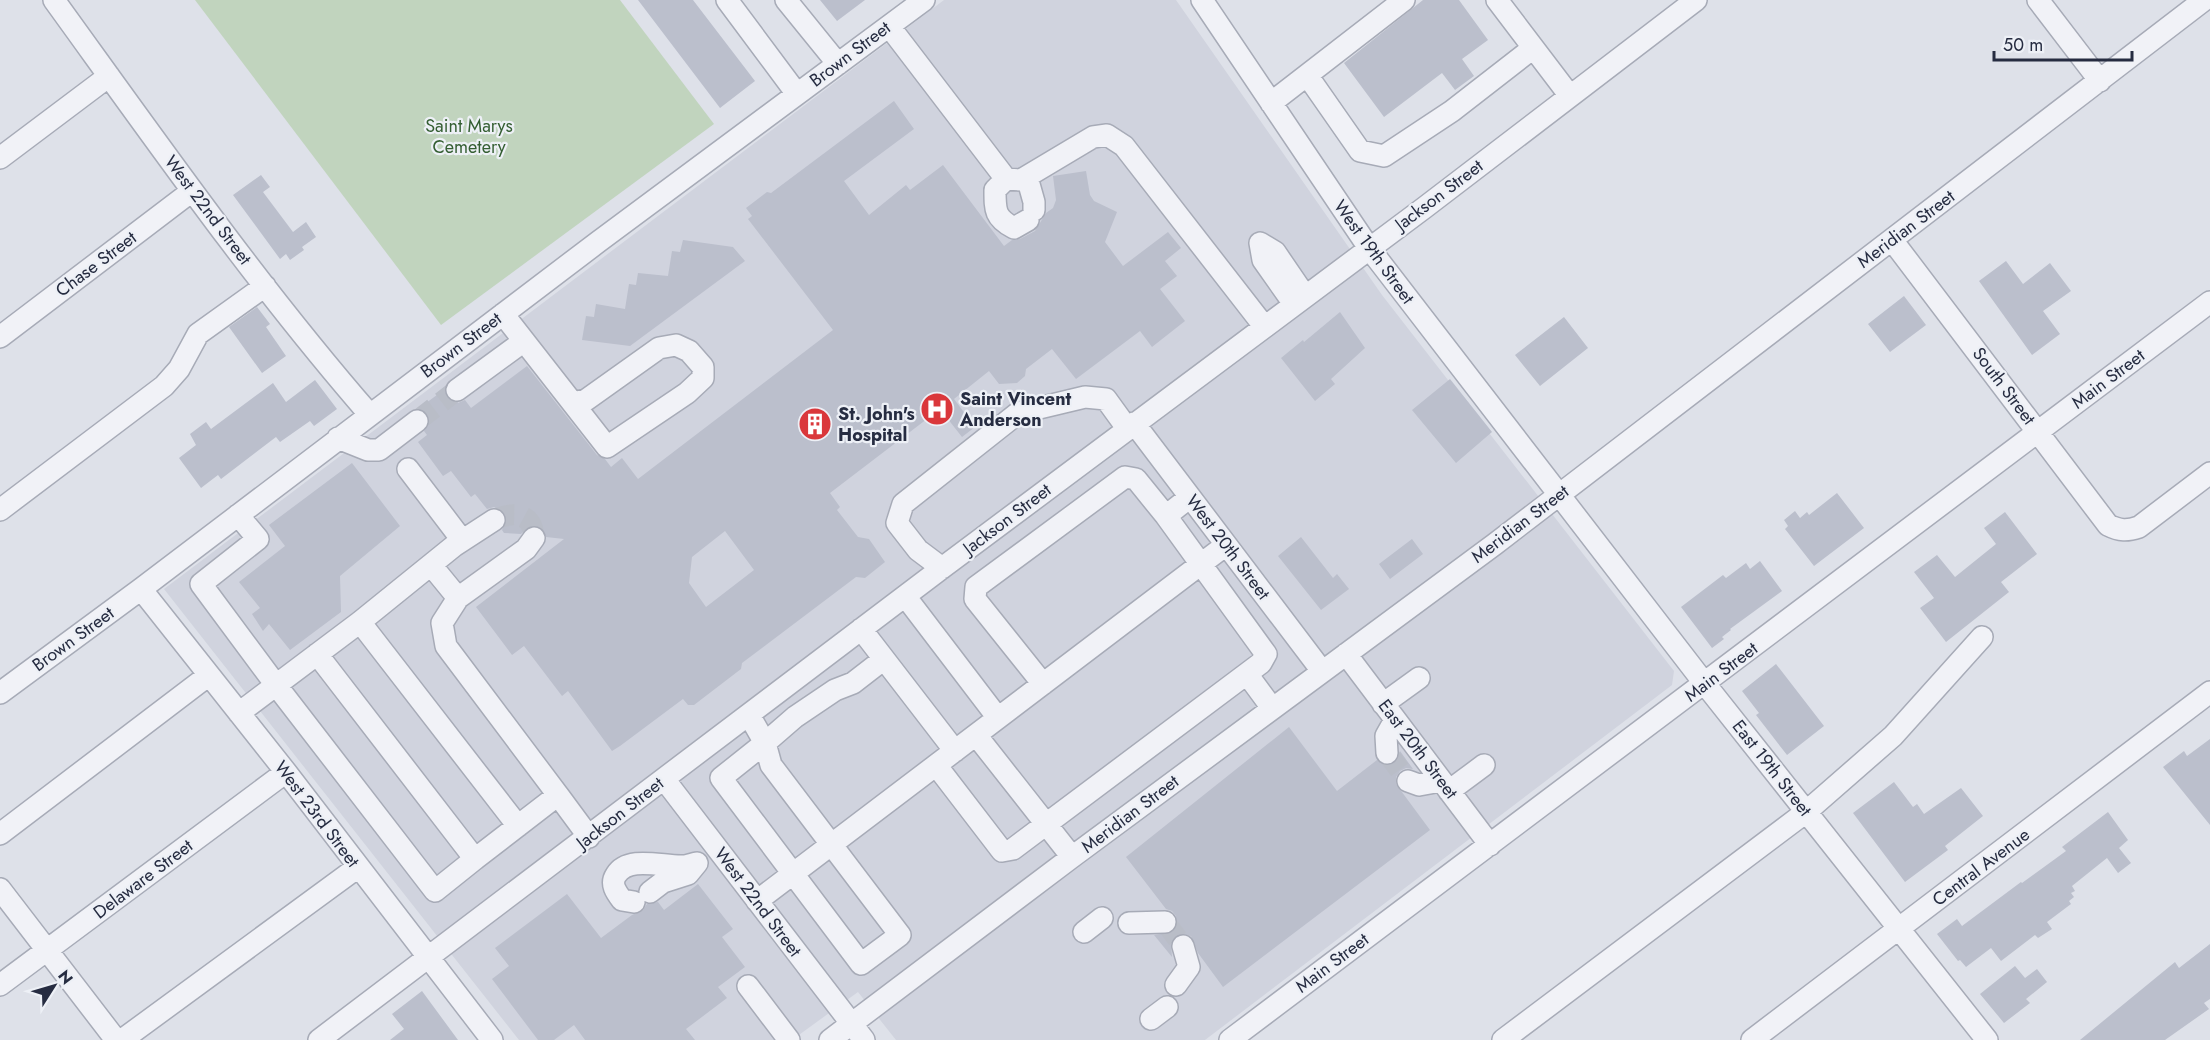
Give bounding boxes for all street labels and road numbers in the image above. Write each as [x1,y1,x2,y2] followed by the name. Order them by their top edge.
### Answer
[804,14,897,93] street label: Brown Street
[158,150,258,271] street label: West 22nd Street
[1388,153,1489,238] street label: Jackson Street
[1852,183,1961,274] street label: Meridian Street
[1327,195,1421,310] street label: West 19th Street
[50,225,142,303] street label: Chase Street
[415,305,508,384] street label: Brown Street
[1966,342,2042,431] street label: South Street
[2066,342,2151,415] street label: Main Street
[956,477,1057,562] street label: Jackson Street
[1466,478,1575,569] street label: Meridian Street
[1180,489,1277,606] street label: West 20th Street
[27,600,120,678] street label: Brown Street
[1679,635,1764,708] street label: Main Street
[1372,694,1465,805] street label: East 20th Street
[1726,714,1818,822] street label: East 19th Street
[268,755,366,873] street label: West 23rd Street
[1076,768,1185,859] street label: Meridian Street
[569,770,670,857] street label: Jackson Street
[1927,822,2035,912] street label: Central Avenue
[88,833,199,925] street label: Delaware Street
[708,842,808,963] street label: West 22nd Street
[1290,926,1375,999] street label: Main Street

